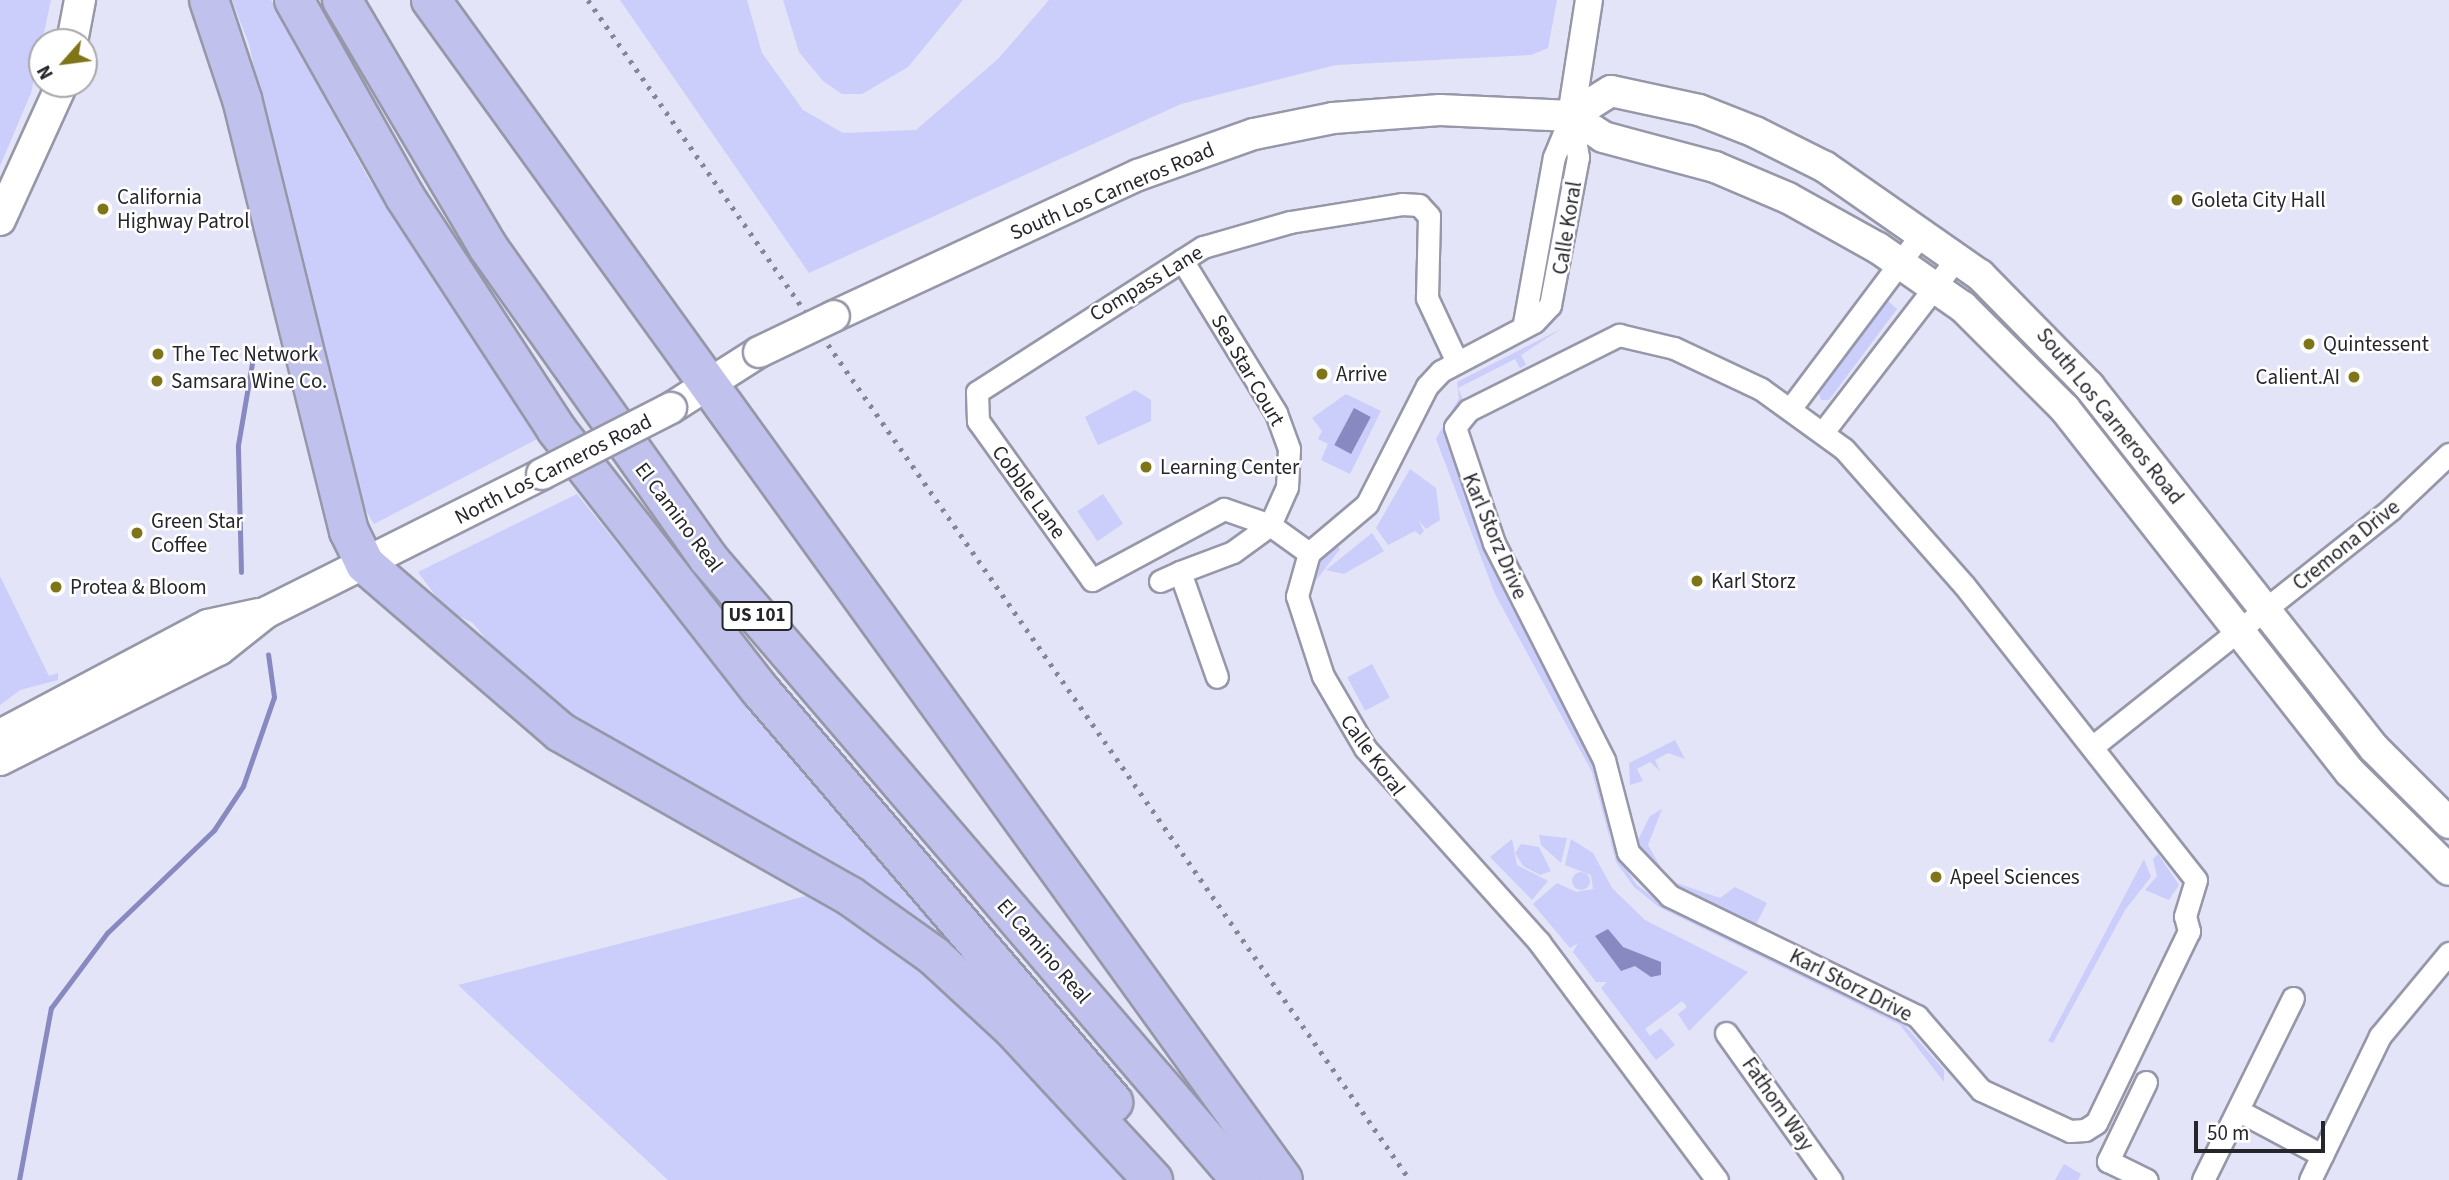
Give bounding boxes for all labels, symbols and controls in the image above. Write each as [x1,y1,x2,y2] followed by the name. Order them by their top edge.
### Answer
[28,28,98,98] north arrow
[31,60,61,84] text: N
[1006,137,1218,245] street label: South Los Carneros Road
[1547,180,1587,276] street label: Calle Koral
[117,184,250,234] place label: California Highway Patrol
[2191,187,2326,213] place label: Goleta City Hall
[2169,192,2185,208] marker: Goleta City Hall
[95,201,111,217] marker: California Highway Patrol
[1085,239,1207,327] street label: Compass Lane
[1206,310,1290,430] street label: Sea Star Court
[2031,323,2189,509] street label: South Los Carneros Road
[2323,331,2429,357] place label: Quintessent
[2301,336,2317,352] marker: Quintessent
[172,341,318,367] place label: The Tec Network
[150,346,166,362] marker: The Tec Network
[1336,361,1387,387] place label: Arrive
[2256,364,2340,390] place label: Calient.AI
[1314,366,1330,382] marker: Arrive
[171,368,327,394] place label: Samsara Wine Co.
[2346,369,2362,385] marker: Calient.AI
[149,373,165,389] marker: Samsara Wine Co.
[450,408,656,530] street label: North Los Carneros Road
[987,440,1071,544] street label: Cobble Lane
[1160,454,1299,480] place label: Learning Center
[630,457,728,577] street label: El Camino Real
[1138,459,1154,475] marker: Learning Center
[1457,469,1533,603] street label: Karl Storz Drive
[2288,494,2404,596] street label: Cremona Drive
[151,508,243,558] place label: Green Star Coffee
[129,525,145,541] marker: Green Star Coffee
[1711,568,1796,594] place label: Karl Storz
[1689,573,1705,589] marker: Karl Storz
[70,574,207,600] place label: Protea & Bloom
[48,579,64,595] marker: Protea & Bloom
[720,600,794,632] road number: US 101
[1335,710,1411,800] street label: Calle Koral
[1950,864,2080,890] place label: Apeel Sciences
[1928,869,1944,885] marker: Apeel Sciences
[992,893,1096,1009] street label: El Camino Real
[1785,943,1917,1027] street label: Karl Storz Drive
[1737,1053,1819,1155] street label: Fathom Way
[2197,1106,2328,1150] scale bar
[2207,1118,2249,1148] text: 50 m

